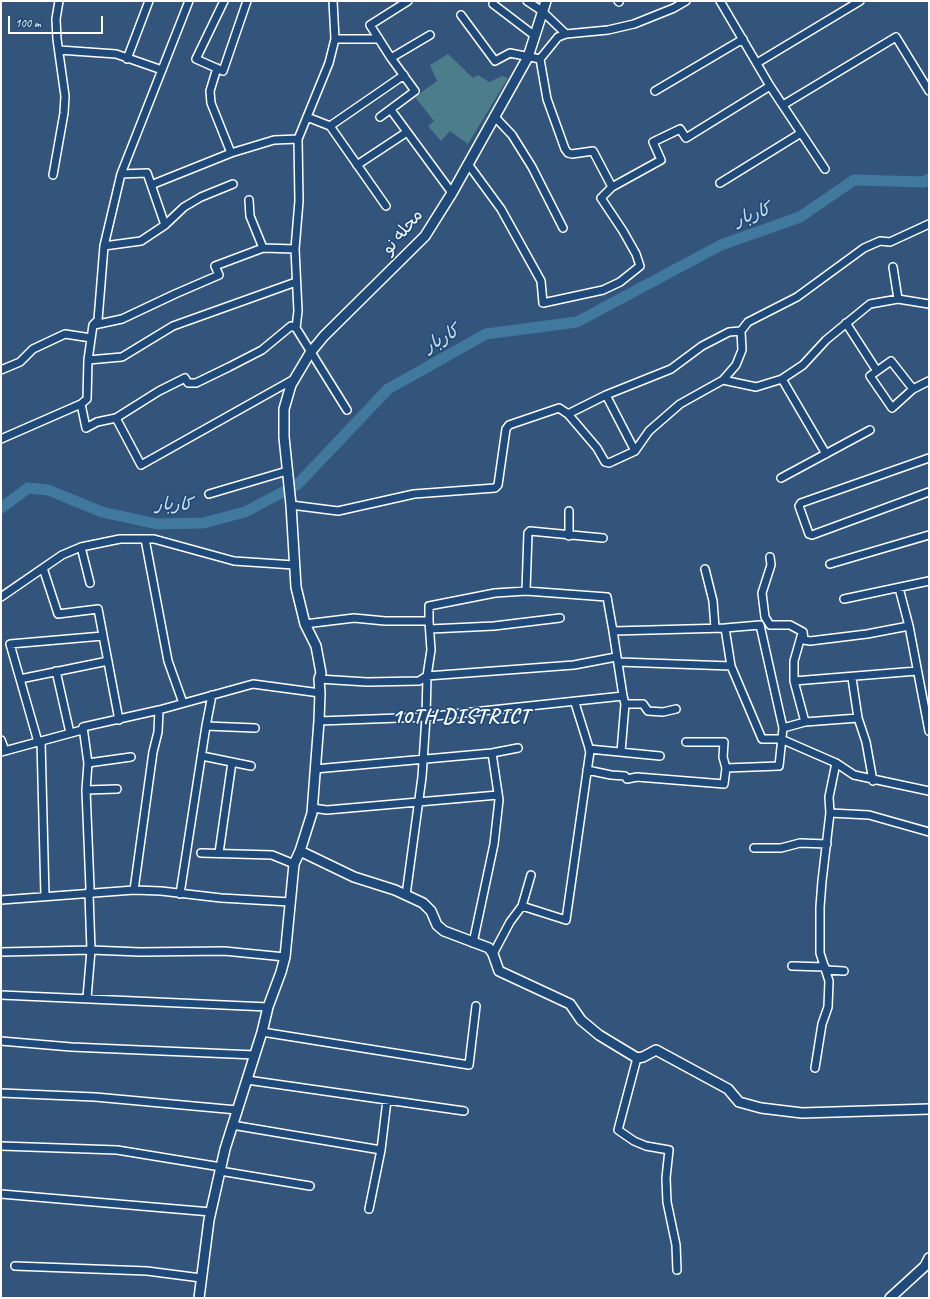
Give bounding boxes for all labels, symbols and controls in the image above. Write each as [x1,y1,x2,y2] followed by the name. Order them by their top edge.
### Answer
[10,8,105,34] scale bar
[15,15,41,31] text: 100 m
[732,199,774,231] water label: کاربار
[378,205,428,259] street label: محله نو
[421,321,463,357] water label: کاربار
[155,494,193,516] water label: کاربار
[392,704,530,730] district label: 10TH DISTRICT

